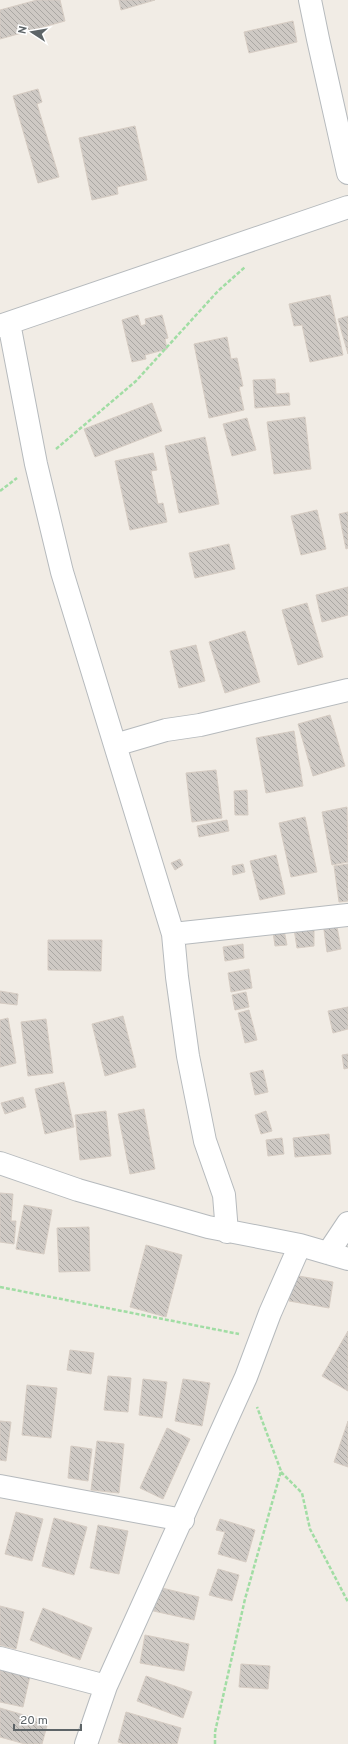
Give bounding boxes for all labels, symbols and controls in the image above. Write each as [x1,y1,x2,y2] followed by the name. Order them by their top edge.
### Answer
[12,12,52,52] north arrow
[16,25,31,35] text: N
[14,1706,81,1732] scale bar
[20,1713,48,1729] text: 20 m

